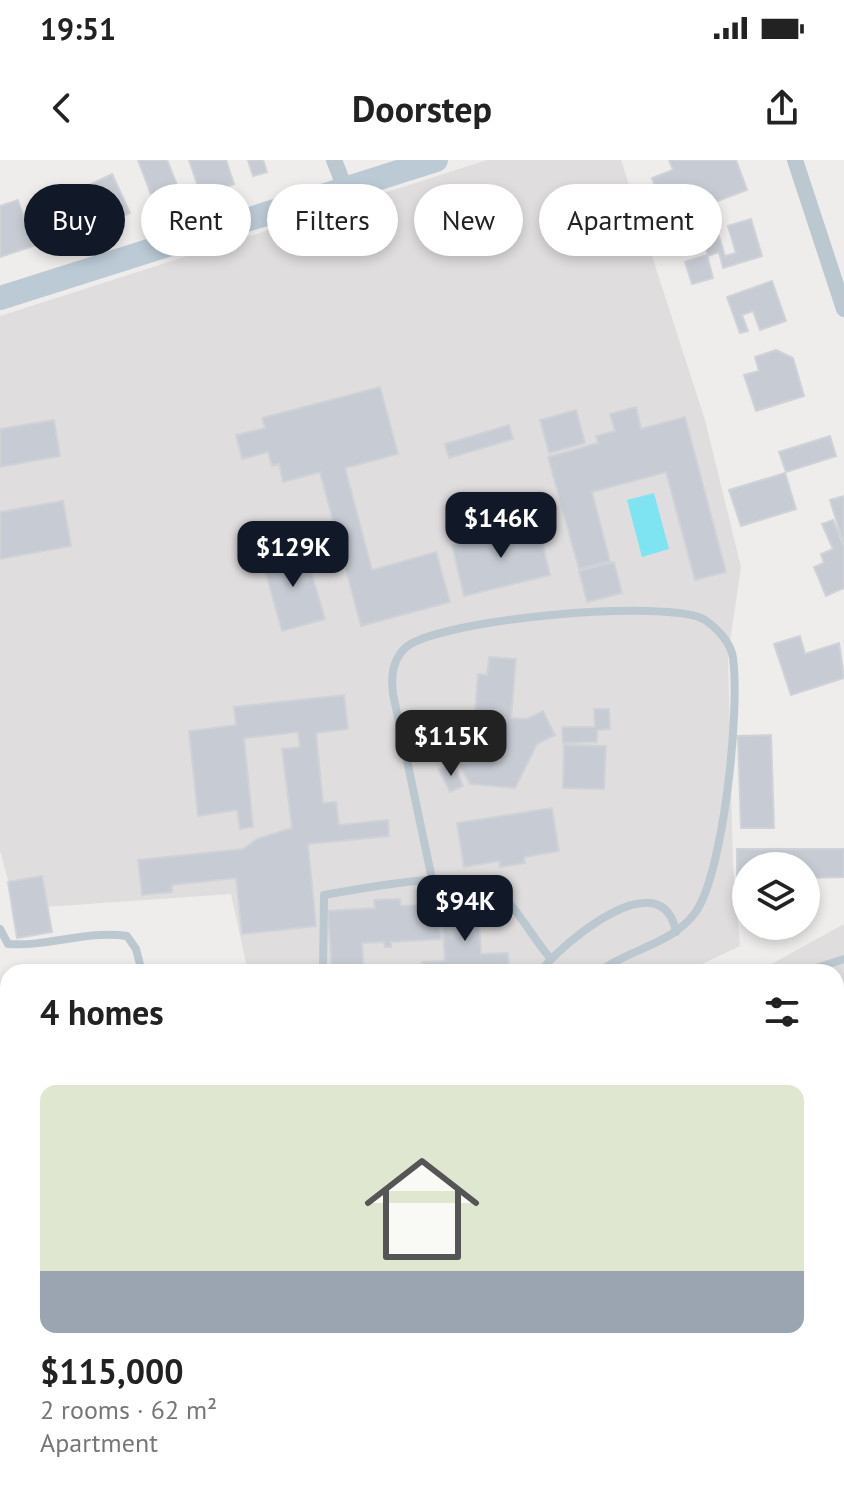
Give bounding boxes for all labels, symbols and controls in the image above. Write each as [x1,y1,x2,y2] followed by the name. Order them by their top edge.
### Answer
[40,9,116,48] text: 19:51
[352,85,492,132] text: Doorstep
[40,86,84,130] icon: back
[760,86,804,130] icon: share
[24,184,125,256] chip: Buy
[141,184,251,256] chip: Rent
[267,184,398,256] chip: Filters
[414,184,523,256] chip: New
[539,184,722,256] chip: Apartment
[445,492,557,560] pin: $146K
[463,501,539,534] text: $146K
[237,521,349,589] pin: $129K
[255,530,331,563] text: $129K
[395,710,507,778] pin: $115K
[413,719,489,752] text: $115K
[732,852,820,940] map controls
[732,852,820,940] button: layers
[418,875,512,943] pin: $94K
[435,884,495,917] text: $94K
[40,990,164,1034] text: 4 homes
[760,990,804,1034] icon: filters
[350,1137,494,1281] icon: home
[40,1349,184,1393] text: $115,000
[40,1393,217,1426] text: 2 rooms · 62 m²
[40,1426,158,1459] text: Apartment

